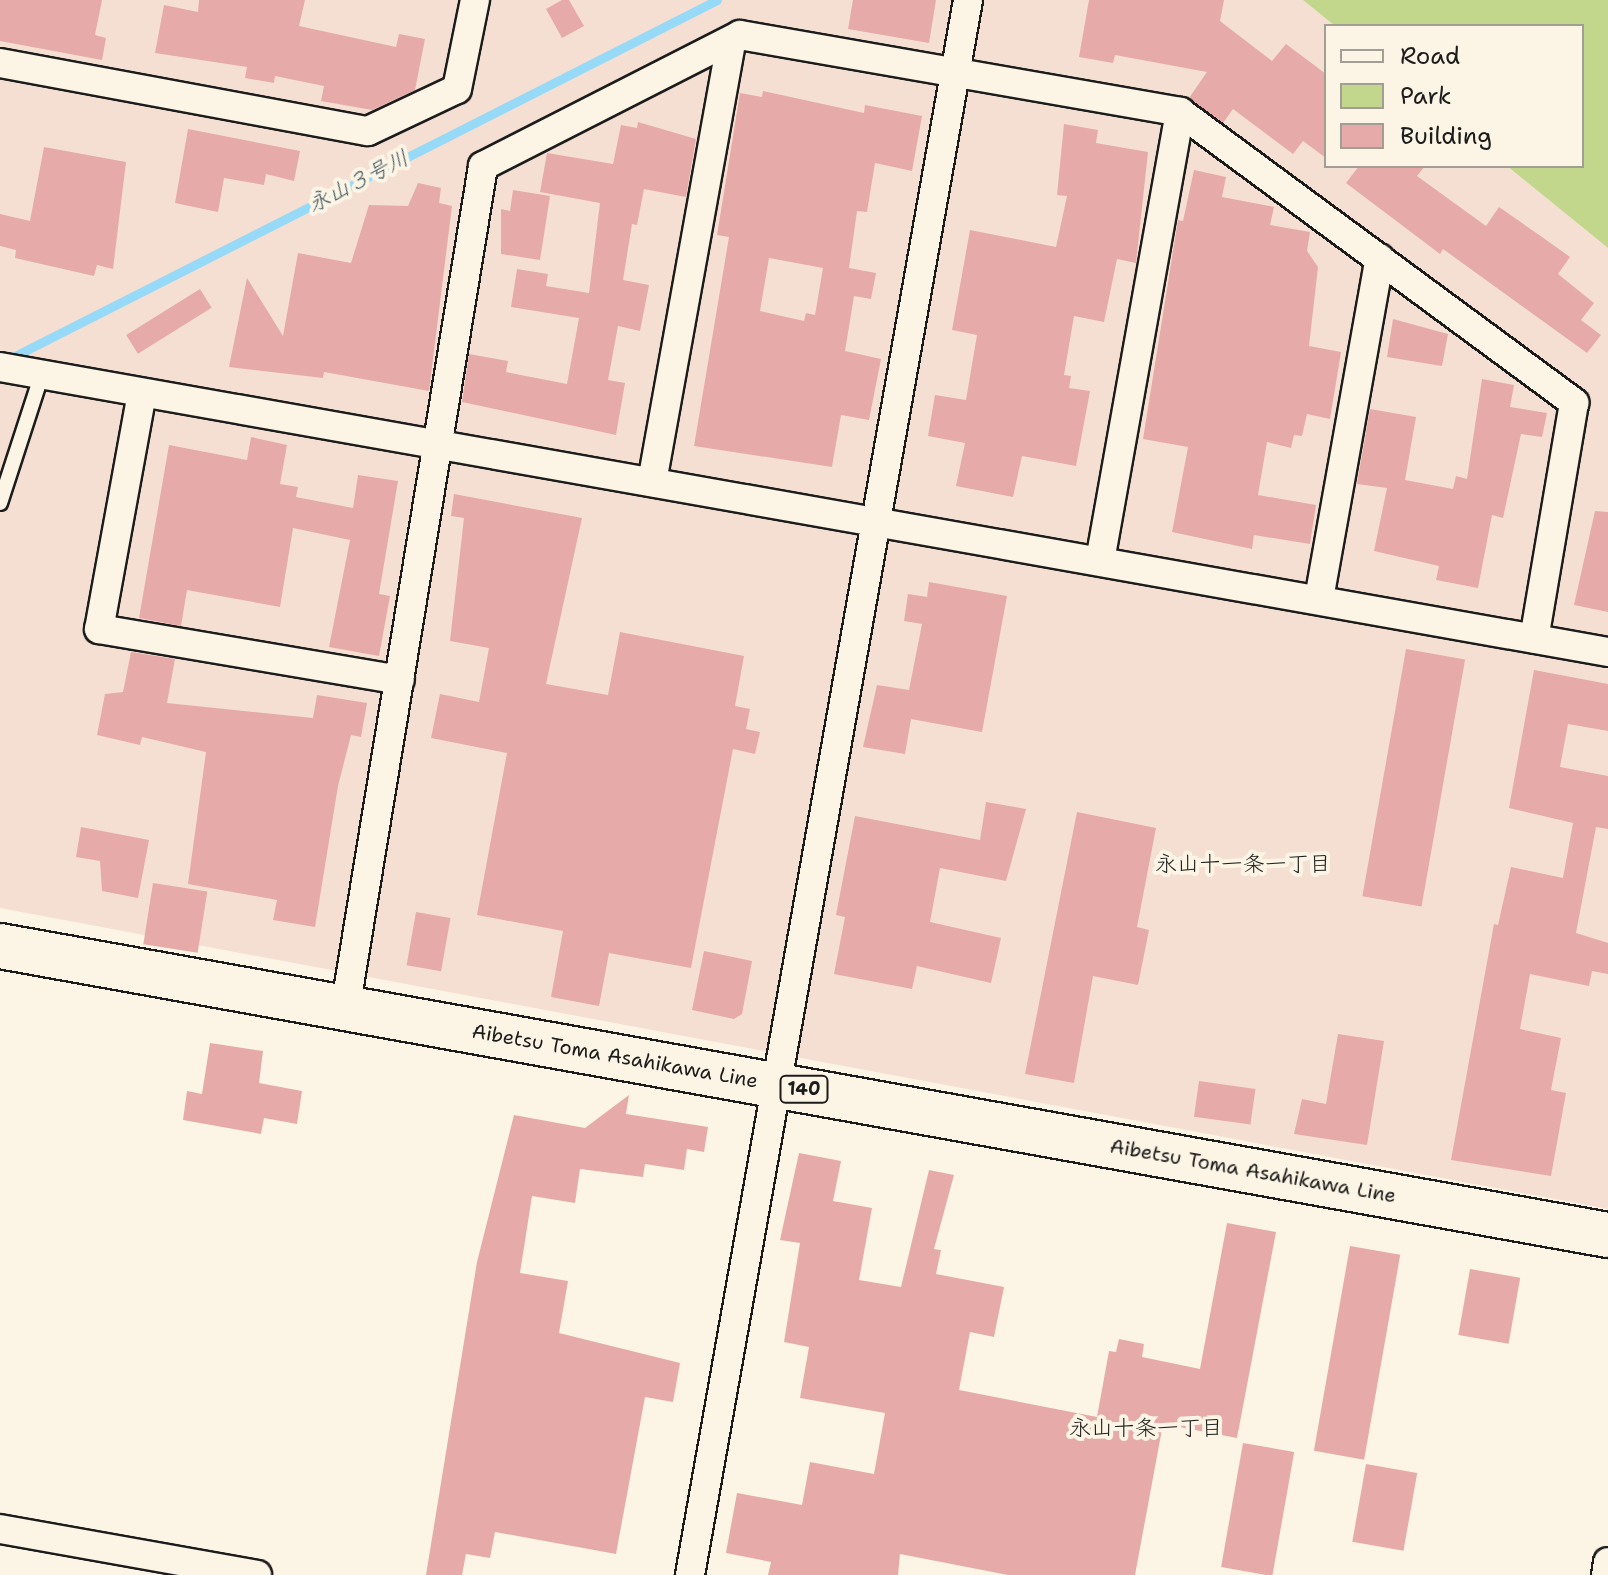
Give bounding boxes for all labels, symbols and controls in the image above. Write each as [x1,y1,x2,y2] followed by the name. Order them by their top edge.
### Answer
[1324,24,1584,168] legend
[1400,40,1460,72] text: Road
[1400,80,1452,112] text: Park
[1400,120,1492,152] text: Building
[303,144,413,218] water label: 永山３号川
[1155,851,1331,877] district label: 永山十一条一丁目
[470,1019,760,1093] street label: Aibetsu Toma Asahikawa Line
[778,1075,830,1103] road number: 140
[1108,1134,1398,1208] street label: Aibetsu Toma Asahikawa Line
[1069,1415,1223,1441] district label: 永山十条一丁目

